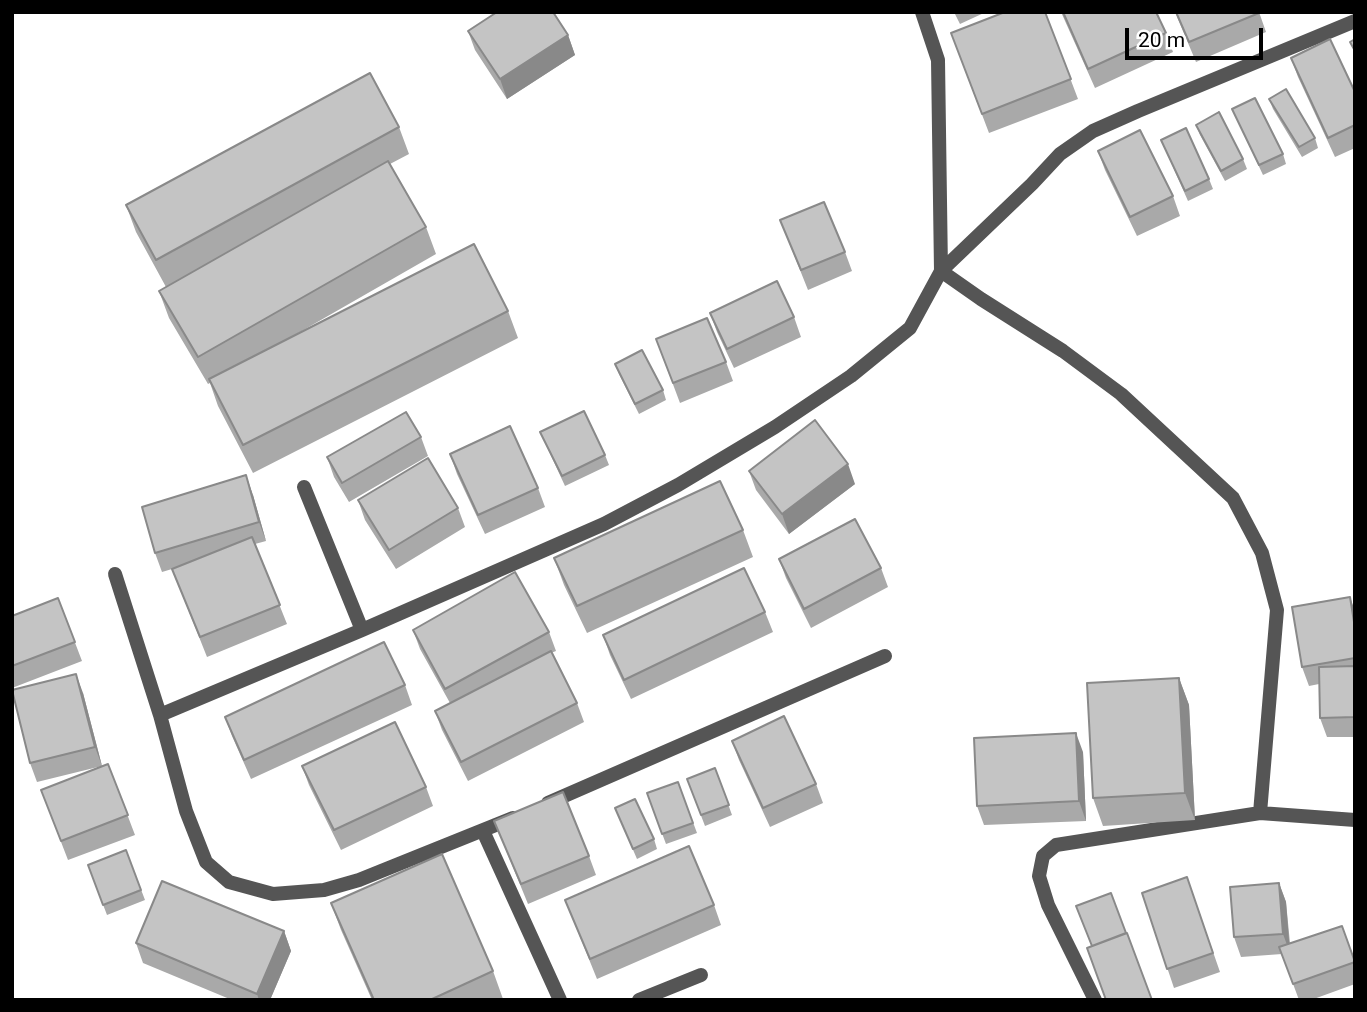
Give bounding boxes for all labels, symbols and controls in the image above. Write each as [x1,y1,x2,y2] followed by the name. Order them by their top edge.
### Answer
[1129,14,1267,58] scale bar
[1138,28,1185,52] text: 20 m

